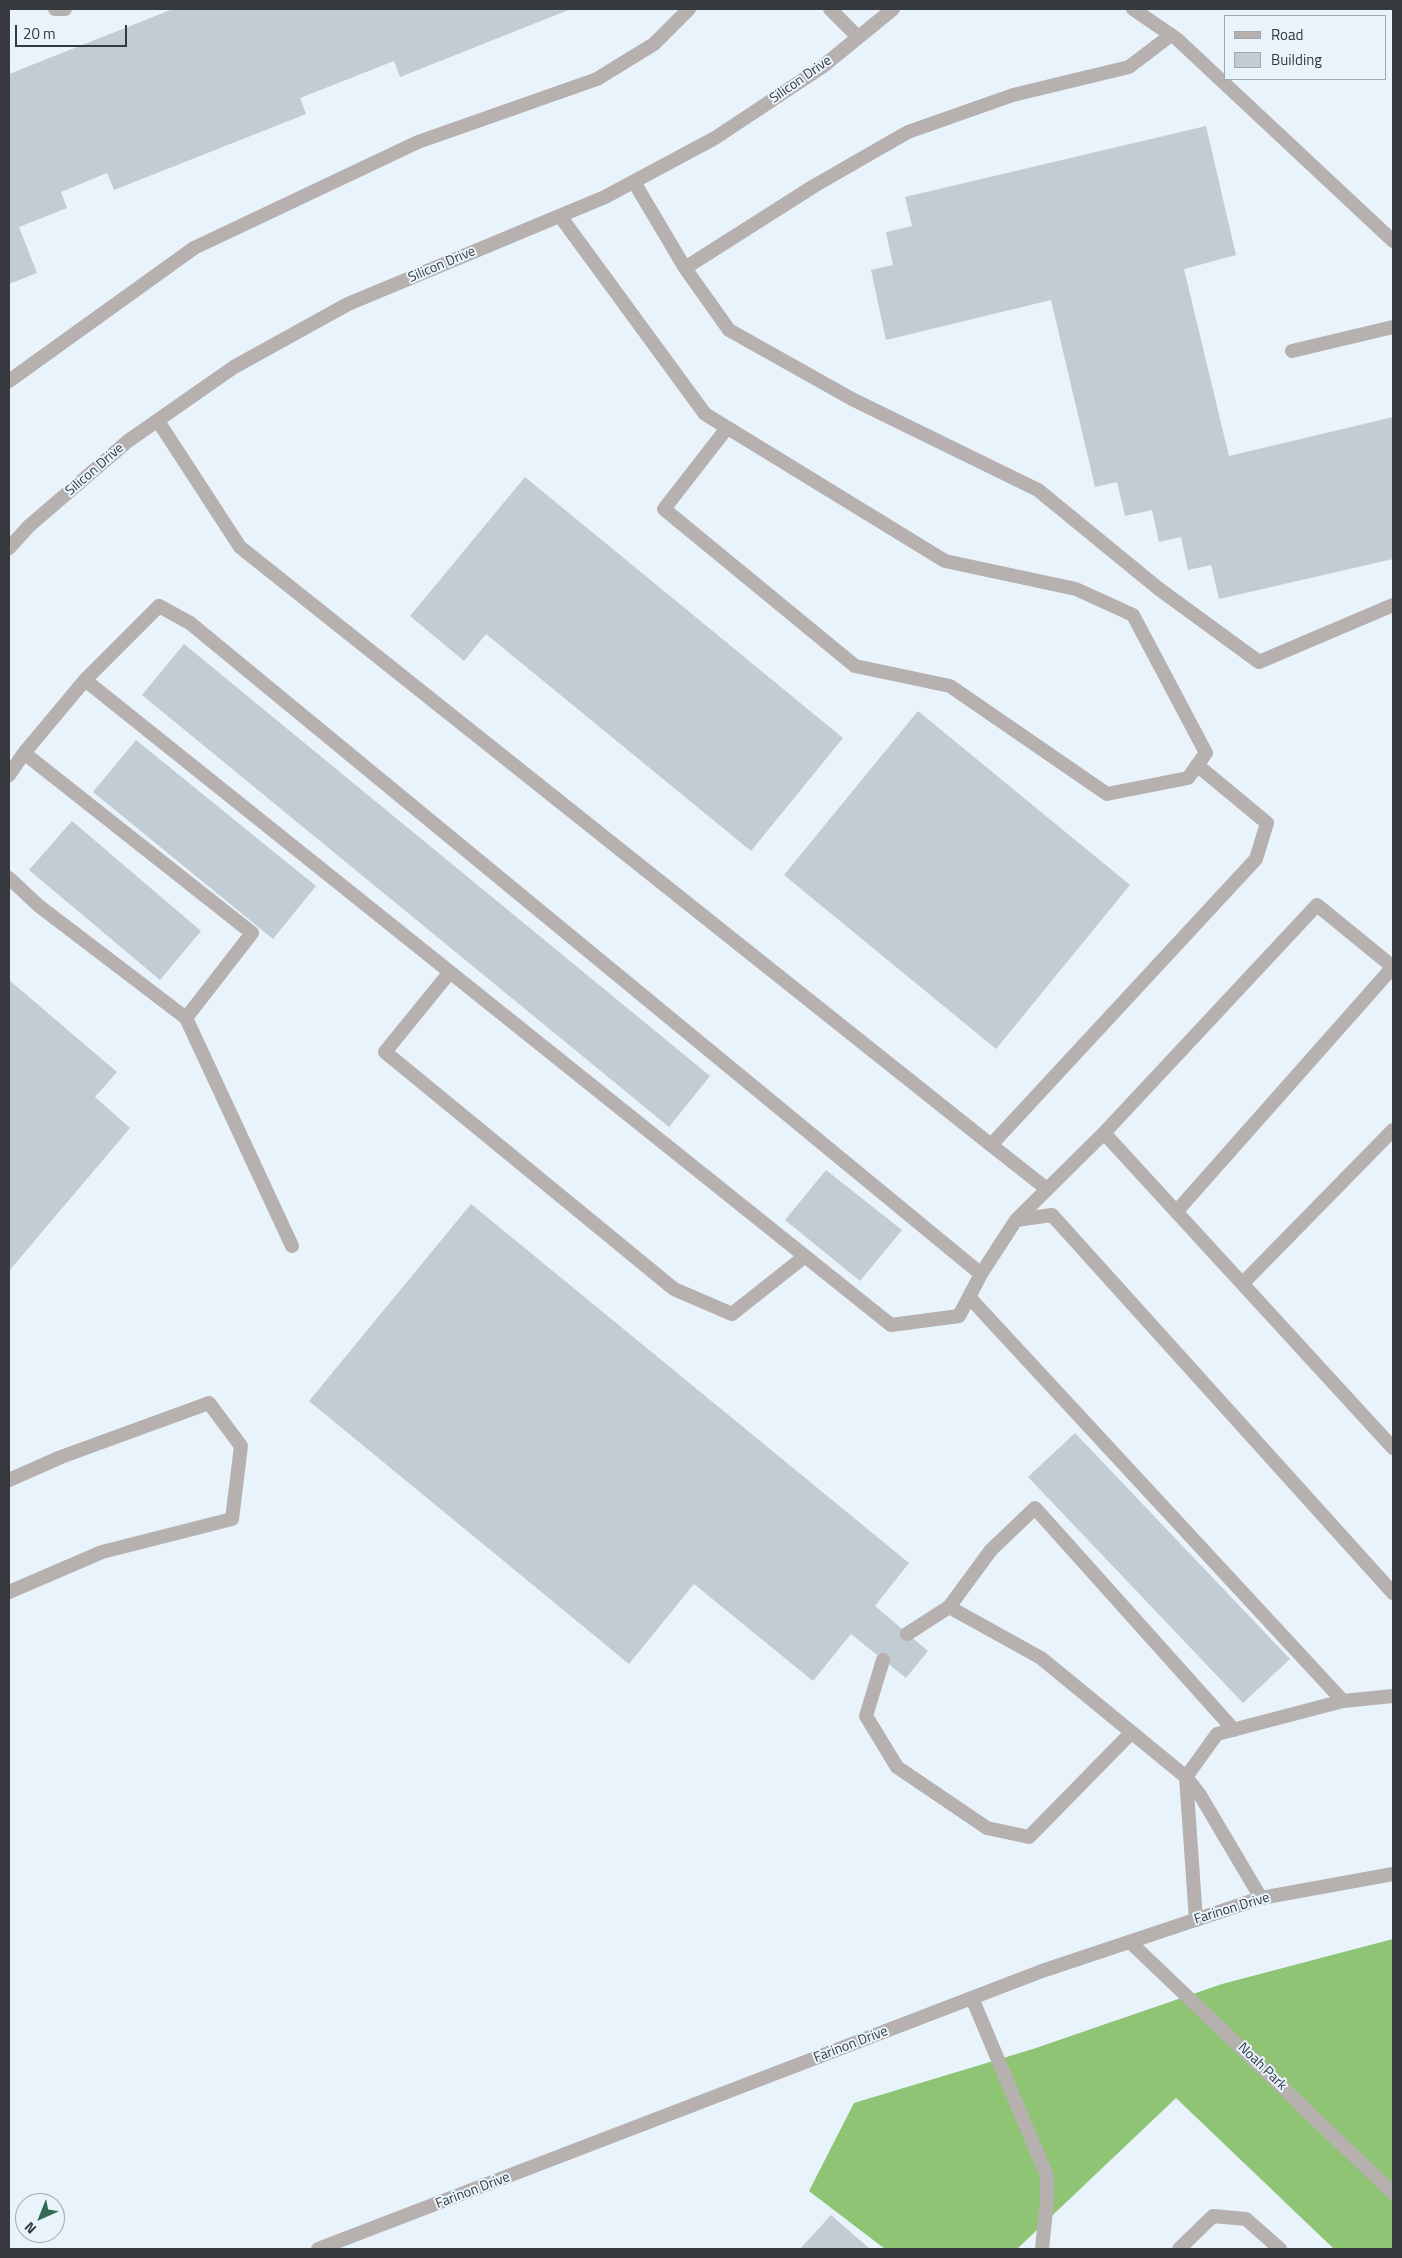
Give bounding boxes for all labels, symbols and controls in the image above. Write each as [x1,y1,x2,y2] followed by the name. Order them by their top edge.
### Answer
[18,15,130,47] scale bar
[1224,15,1387,80] legend
[23,22,56,45] text: 20 m
[1271,23,1303,46] text: Road
[1271,48,1322,71] text: Building
[767,53,835,107] street label: Silicon Drive
[406,243,478,287] street label: Silicon Drive
[62,440,128,500] street label: Silicon Drive
[1192,1890,1272,1928] street label: Farinon Drive
[812,2023,890,2067] street label: Farinon Drive
[1234,2040,1290,2094] street label: Noah Park
[434,2169,512,2213] street label: Farinon Drive
[15,2193,65,2243] north arrow
[19,2218,41,2239] text: N

